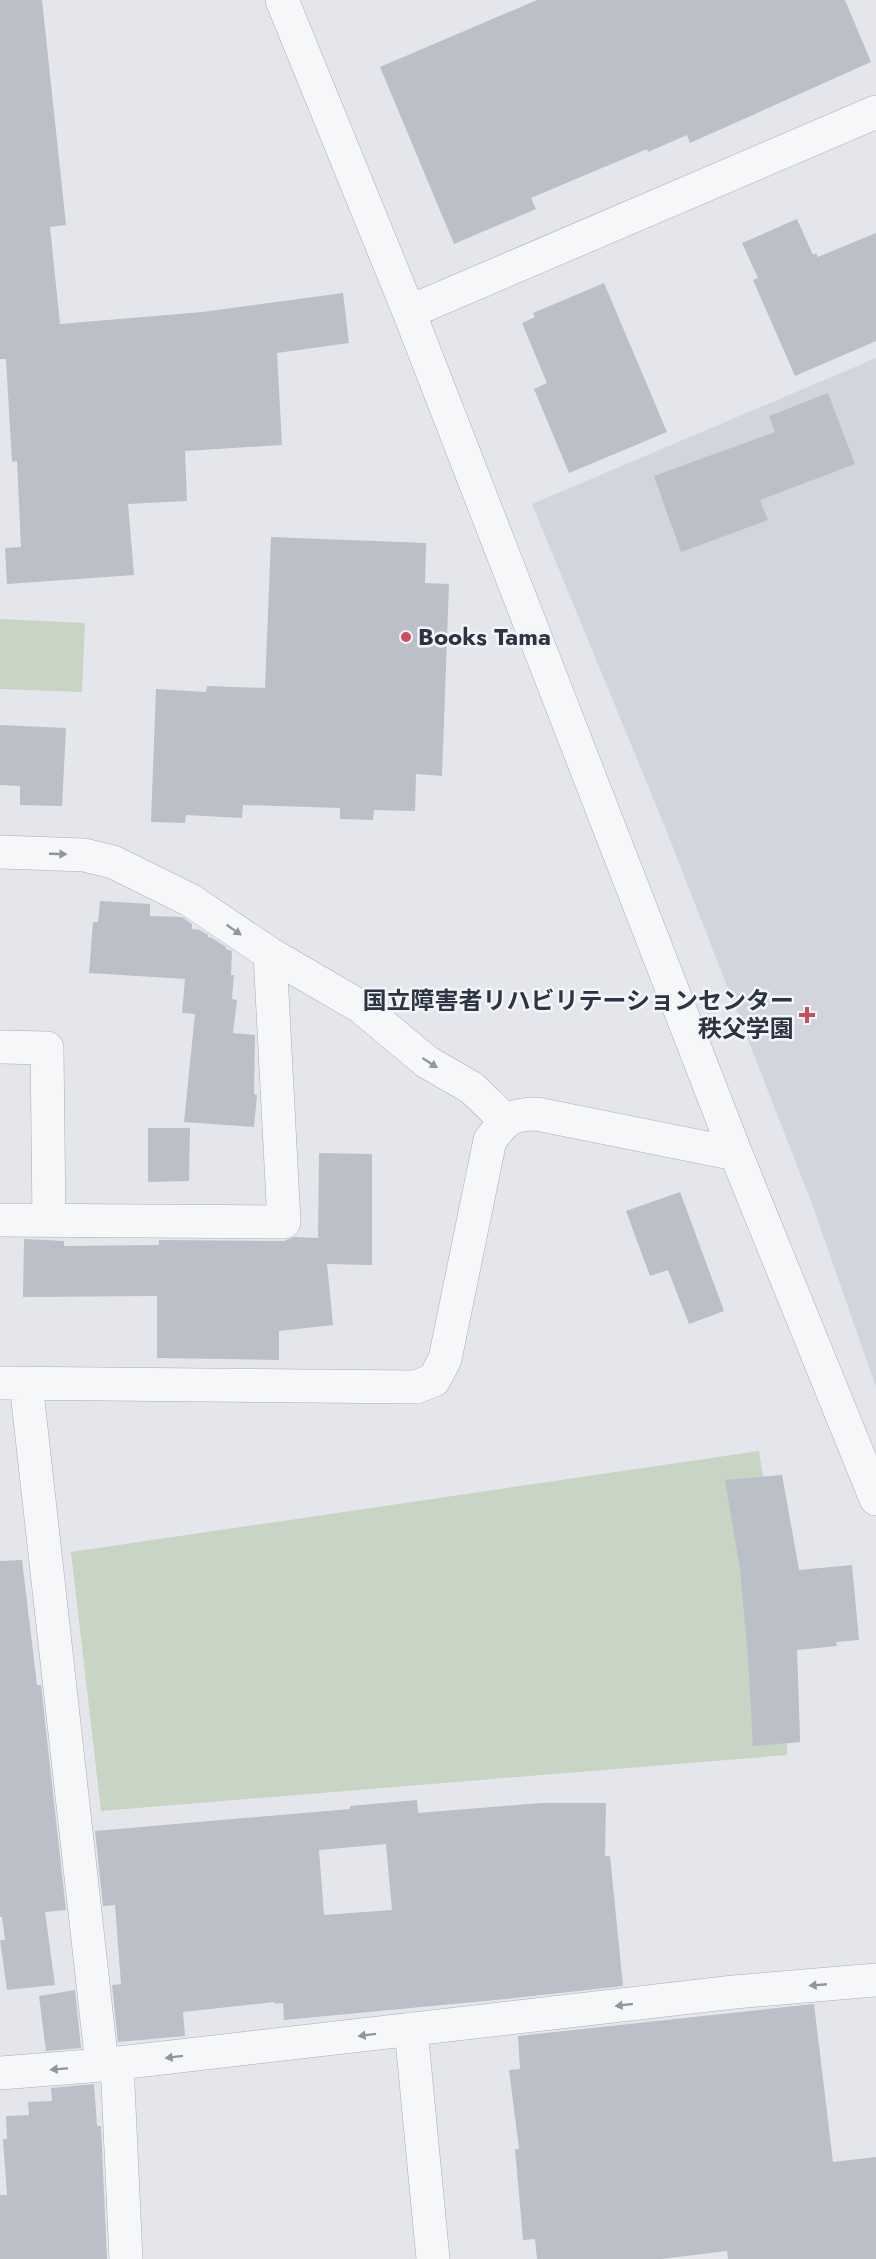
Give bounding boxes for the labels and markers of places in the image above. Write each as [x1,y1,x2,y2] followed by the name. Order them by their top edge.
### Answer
[418,619,551,654] place label: Books Tama
[399,630,413,644] marker: Books Tama
[362,983,794,1046] place label: 国立障害者リハビリテーションセンター 秩父学園
[798,1006,816,1024] marker: 国立障害者リハビリテーションセンター 秩父学園

